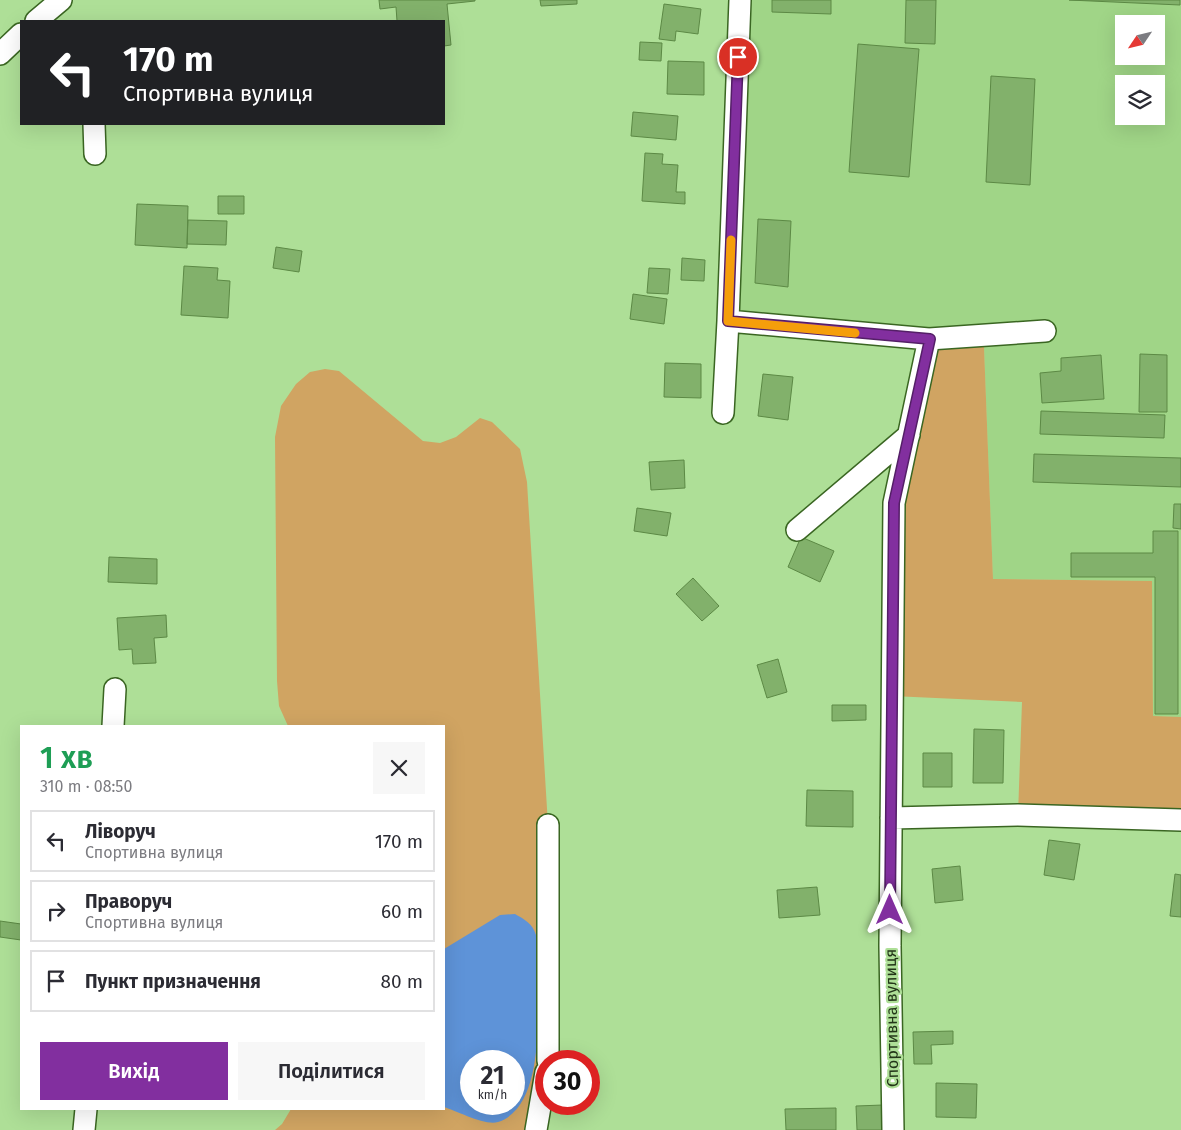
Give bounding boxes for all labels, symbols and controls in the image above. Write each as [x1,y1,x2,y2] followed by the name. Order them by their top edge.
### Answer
[1115,15,1165,65] north arrow
[1115,15,1165,125] map controls
[717,36,759,78] pin
[123,38,214,80] text: 170 m
[40,40,105,105] icon: left
[724,43,752,71] icon: arrive
[1115,75,1165,125] button: layers
[123,80,313,107] text: Спортивна вулиця
[40,740,93,776] text: 1 хв
[373,742,425,794] button: close
[40,777,132,796] text: 310 m · 08:50
[85,820,156,843] text: Ліворуч
[42,827,70,855] icon: left
[375,830,423,853] text: 170 m
[85,843,223,862] text: Спортивна вулиця
[863,883,915,935] position arrow
[85,890,172,913] text: Праворуч
[42,897,70,925] icon: right
[381,900,423,923] text: 60 m
[85,913,223,932] text: Спортивна вулиця
[881,949,902,1087] street label: Спортивна вулиця
[42,967,70,995] icon: arrive
[85,970,261,993] text: Пункт призначення
[381,970,423,993] text: 80 m
[40,1042,228,1100] button: Вихід
[238,1042,425,1100] button: Поділитися
[535,1050,600,1115] speed limit sign: 30
[481,1061,504,1091] text: 21
[478,1088,507,1102] text: km/h

